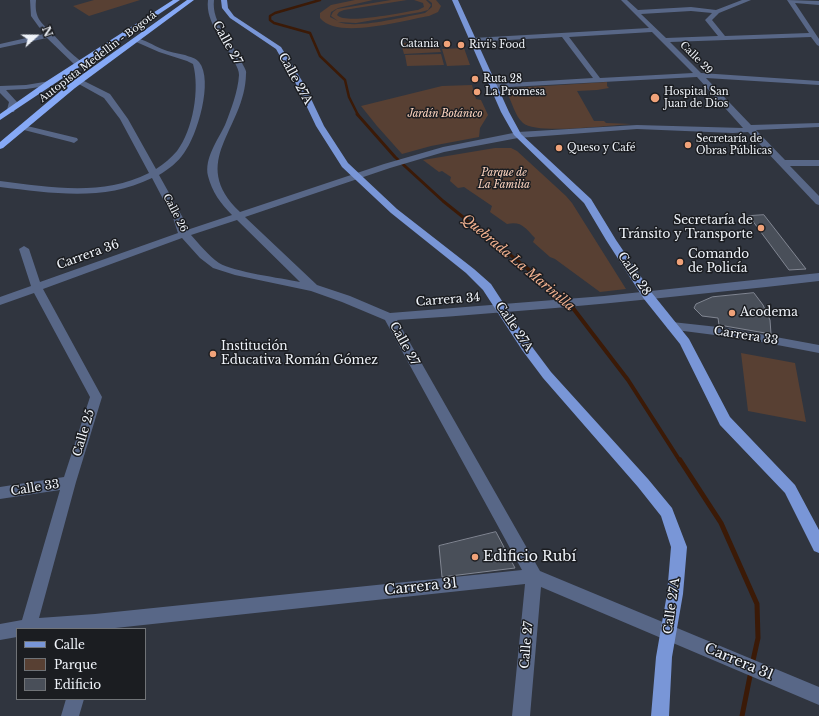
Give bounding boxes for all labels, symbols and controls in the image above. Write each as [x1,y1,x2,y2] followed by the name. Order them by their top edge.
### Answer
[37,9,159,105] street label: Autopista Medellín - Bogotá
[16,16,56,56] north arrow
[209,19,245,67] street label: Calle 27
[39,24,56,39] text: N
[400,38,439,50] place label: Catania
[442,39,452,49] marker: Catania
[469,39,525,51] place label: Rivi's Food
[677,39,715,77] street label: Calle 29
[456,40,466,50] marker: Rivi's Food
[275,51,315,107] street label: Calle 27A
[483,73,522,85] place label: Ruta 28
[470,74,480,84] marker: Ruta 28
[485,86,545,98] place label: La Promesa
[664,86,729,110] place label: Hospital San Juan de Dios
[472,87,482,97] marker: La Promesa
[649,92,661,104] marker: Hospital San Juan de Dios
[408,108,482,120] park label: Jardín Botánico
[696,133,772,156] place label: Secretaría de Obras Públicas
[683,140,693,150] marker: Secretaría de Obras Públicas
[567,142,635,154] place label: Queso y Café
[554,143,564,153] marker: Queso y Café
[478,167,530,190] park label: Parque de La Familia
[160,192,190,234] street label: Calle 26
[458,211,578,315] water label: Quebrada La Marinilla
[619,214,753,242] place label: Secretaría de Tránsito y Transporte
[756,223,766,233] marker: Secretaría de Tránsito y Transporte
[55,237,121,273] street label: Carrera 36
[688,248,749,276] place label: Comando de Policía
[614,250,654,298] street label: Calle 28
[675,257,685,267] marker: Comando de Policía
[415,291,481,309] street label: Carrera 34
[492,299,536,355] street label: Calle 27A
[740,306,798,320] place label: Acodema
[727,308,737,318] marker: Acodema
[386,320,422,368] street label: Calle 27
[713,324,779,348] street label: Carrera 33
[221,340,378,368] place label: Institución Educativa Román Gómez
[208,349,218,359] marker: Institución Educativa Román Gómez
[70,408,98,458] street label: Calle 25
[10,477,60,499] street label: Calle 33
[483,549,576,565] place label: Edificio Rubí
[470,552,480,562] marker: Edificio Rubí
[384,575,458,599] street label: Carrera 31
[661,577,683,635] street label: Calle 27A
[518,621,536,669] street label: Calle 27
[16,628,146,700] legend
[54,637,85,652] text: Calle
[702,640,776,684] street label: Carrera 31
[54,657,97,672] text: Parque
[54,677,101,692] text: Edificio

